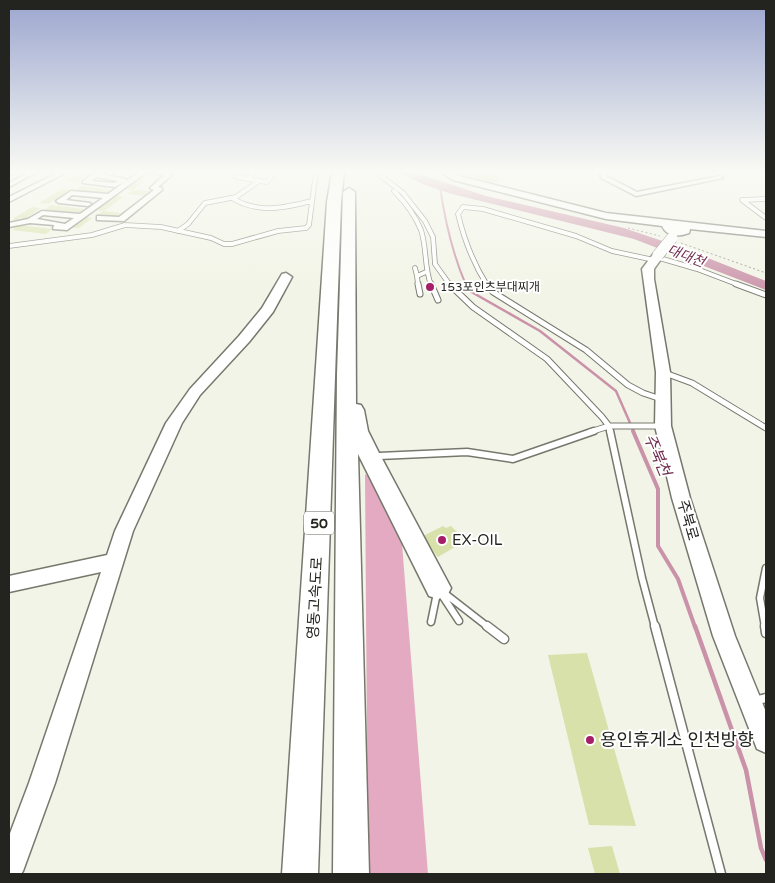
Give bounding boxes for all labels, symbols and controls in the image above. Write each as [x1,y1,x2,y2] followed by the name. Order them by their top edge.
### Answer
[665,241,708,271] water label: 대대천
[440,280,540,294] place label: 153포인츠부대찌개
[424,281,436,293] marker: 153포인츠부대찌개
[639,431,676,481] water label: 주북천
[674,498,702,542] street label: 주북로
[304,512,334,534] road number: 50
[452,531,503,549] place label: EX-OIL
[436,534,448,546] marker: EX-OIL
[304,556,326,640] street label: 영동고속도로
[600,729,754,751] place label: 용인휴게소 인천방향
[584,734,596,746] marker: 용인휴게소 인천방향

